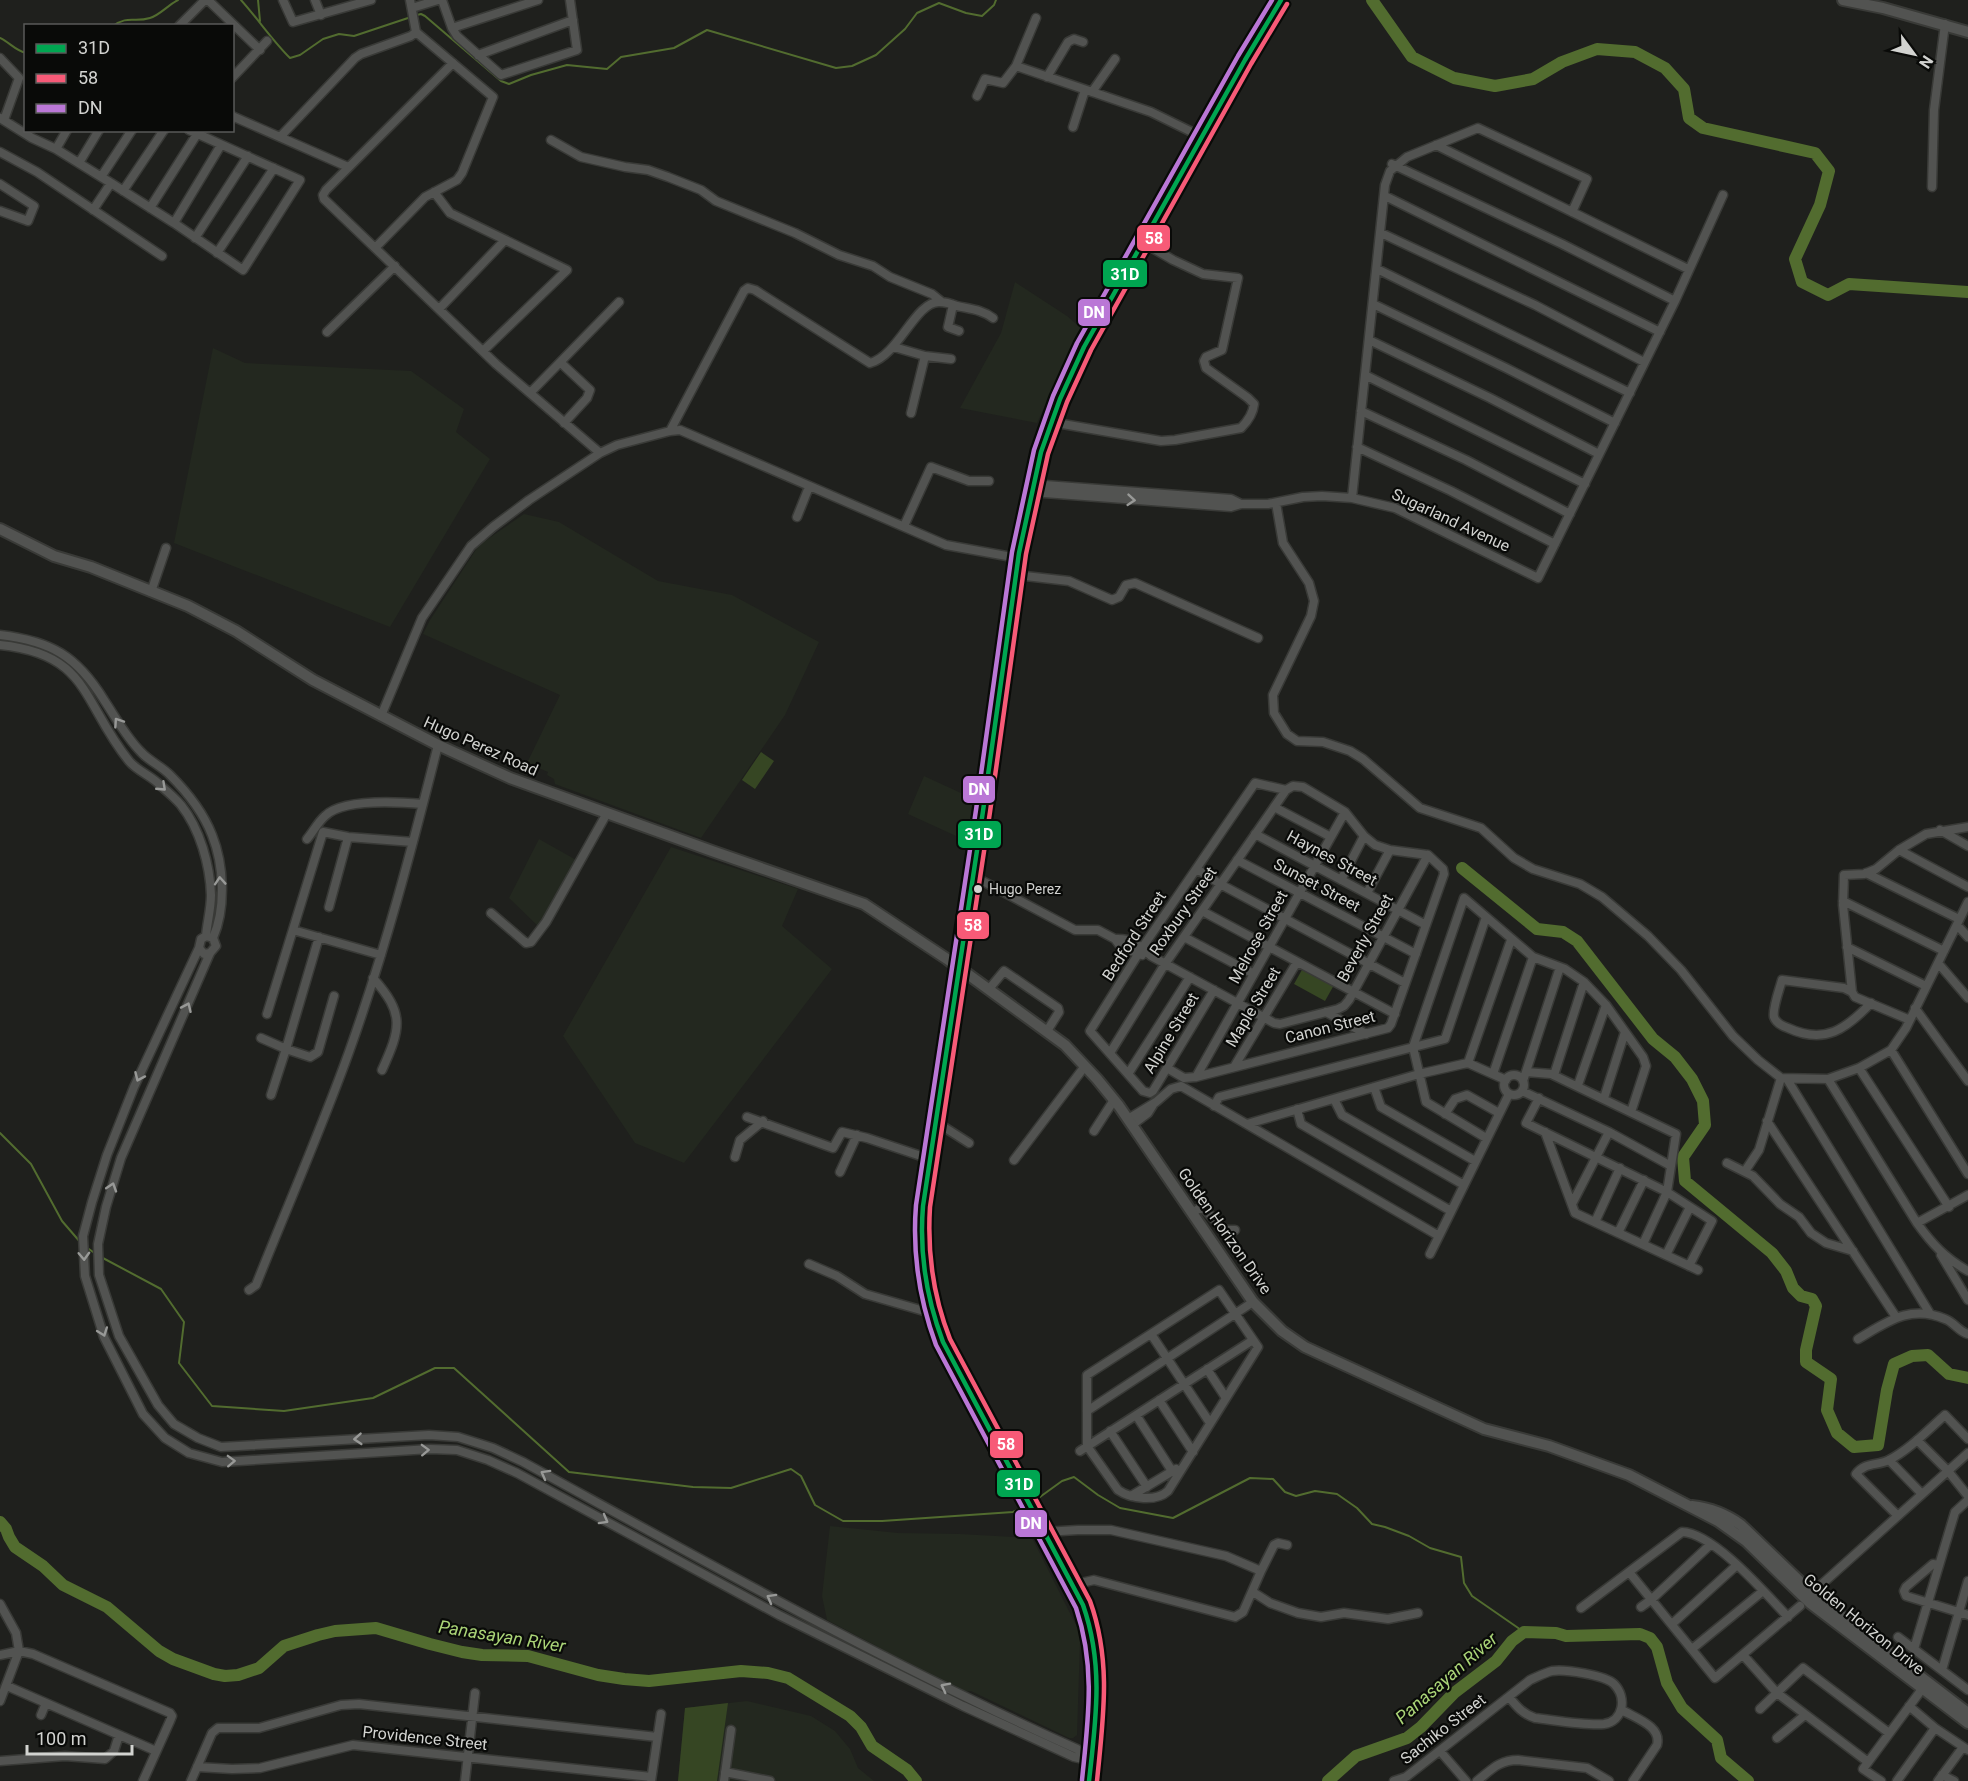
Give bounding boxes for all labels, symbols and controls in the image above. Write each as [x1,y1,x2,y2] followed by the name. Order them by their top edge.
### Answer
[24,24,234,132] legend
[1884,24,1944,84] north arrow
[78,37,110,58] text: 31D
[1915,52,1937,72] text: N
[78,67,98,88] text: 58
[78,97,103,118] text: DN
[1136,224,1171,252] line badge: 58
[1145,229,1163,248] text: 58
[1102,259,1148,288] line badge: 31D
[1111,265,1139,284] text: 31D
[1077,298,1111,327] line badge: DN
[1083,303,1105,322] text: DN
[1389,484,1513,556] street label: Sugarland Avenue
[1126,493,1135,506] one-way arrow
[421,712,541,780] street label: Hugo Perez Road
[115,718,126,729] one-way arrow
[962,775,996,804] line badge: DN
[156,780,166,791] one-way arrow
[968,780,990,799] text: DN
[957,820,1002,849] line badge: 31D
[965,825,993,844] text: 31D
[1284,826,1380,890] street label: Haynes Street
[1270,854,1364,916] street label: Sunset Street
[1145,863,1221,959] street label: Roxbury Street
[214,876,227,885] one-way arrow
[989,881,1061,897] place label: Hugo Perez
[972,883,984,895] marker: Hugo Perez
[1225,887,1291,987] street label: Melrose Street
[1098,888,1170,984] street label: Bedford Street
[1333,891,1397,985] street label: Beverly Street
[956,911,990,940] line badge: 58
[964,916,982,935] text: 58
[1222,963,1284,1051] street label: Maple Street
[1139,989,1203,1077] street label: Alpine Street
[179,1003,191,1014] one-way arrow
[1283,1007,1377,1047] street label: Canon Street
[134,1070,146,1081] one-way arrow
[1174,1164,1276,1298] street label: Golden Horizon Drive
[105,1182,117,1193] one-way arrow
[78,1252,91,1261] one-way arrow
[95,1326,108,1337] one-way arrow
[989,1430,1024,1459] line badge: 58
[354,1433,363,1446] one-way arrow
[997,1435,1015,1454] text: 58
[421,1443,430,1456] one-way arrow
[226,1455,235,1467] one-way arrow
[996,1469,1041,1498] line badge: 31D
[541,1470,551,1481] one-way arrow
[1005,1475,1033,1494] text: 31D
[1014,1509,1048,1538] line badge: DN
[598,1513,608,1524] one-way arrow
[1020,1514,1042,1533] text: DN
[1800,1569,1928,1679] street label: Golden Horizon Drive
[767,1594,778,1605] one-way arrow
[437,1616,568,1657] water label: Panasayan River
[1391,1627,1502,1728] water label: Panasayan River
[940,1683,951,1695] one-way arrow
[1397,1690,1489,1768] street label: Sachiko Street
[27,1718,132,1756] scale bar
[362,1722,488,1754] street label: Providence Street
[36,1728,87,1749] text: 100 m

